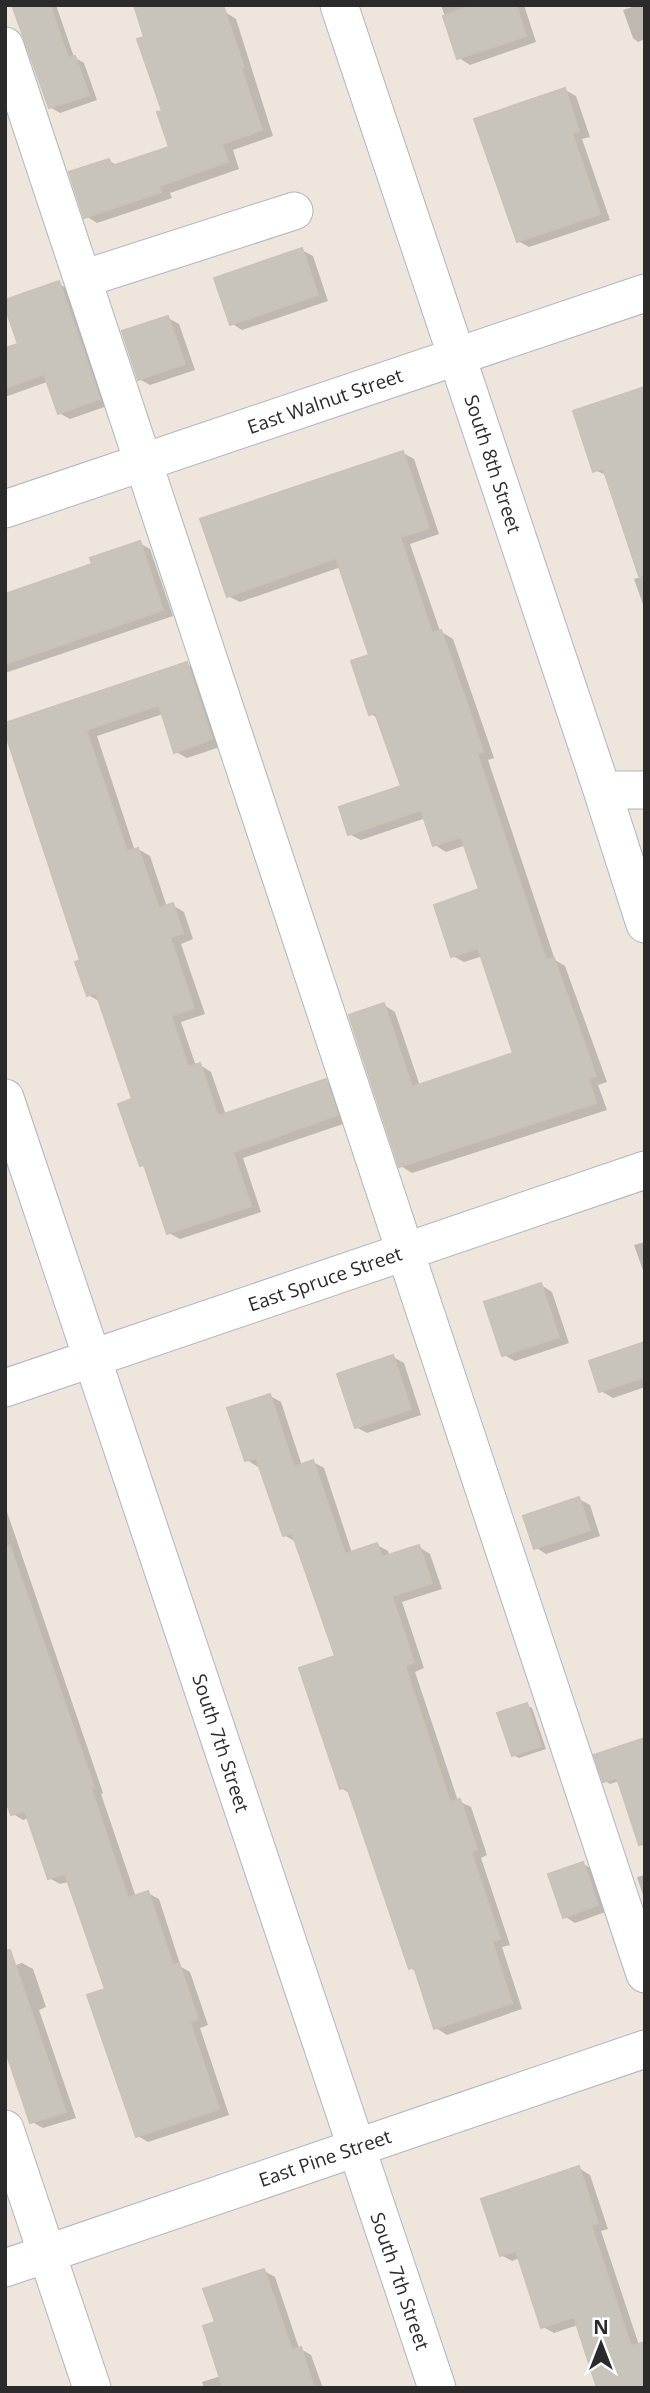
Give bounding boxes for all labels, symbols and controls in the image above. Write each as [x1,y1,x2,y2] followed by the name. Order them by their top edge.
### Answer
[244,362,406,440] street label: East Walnut Street
[458,391,528,537] street label: South 8th Street
[245,1240,406,1318] street label: East Spruce Street
[186,1670,256,1816] street label: South 7th Street
[255,2123,395,2193] street label: East Pine Street
[364,2209,436,2354] street label: South 7th Street
[566,2309,636,2379] north arrow
[593,2314,609,2340] text: N

